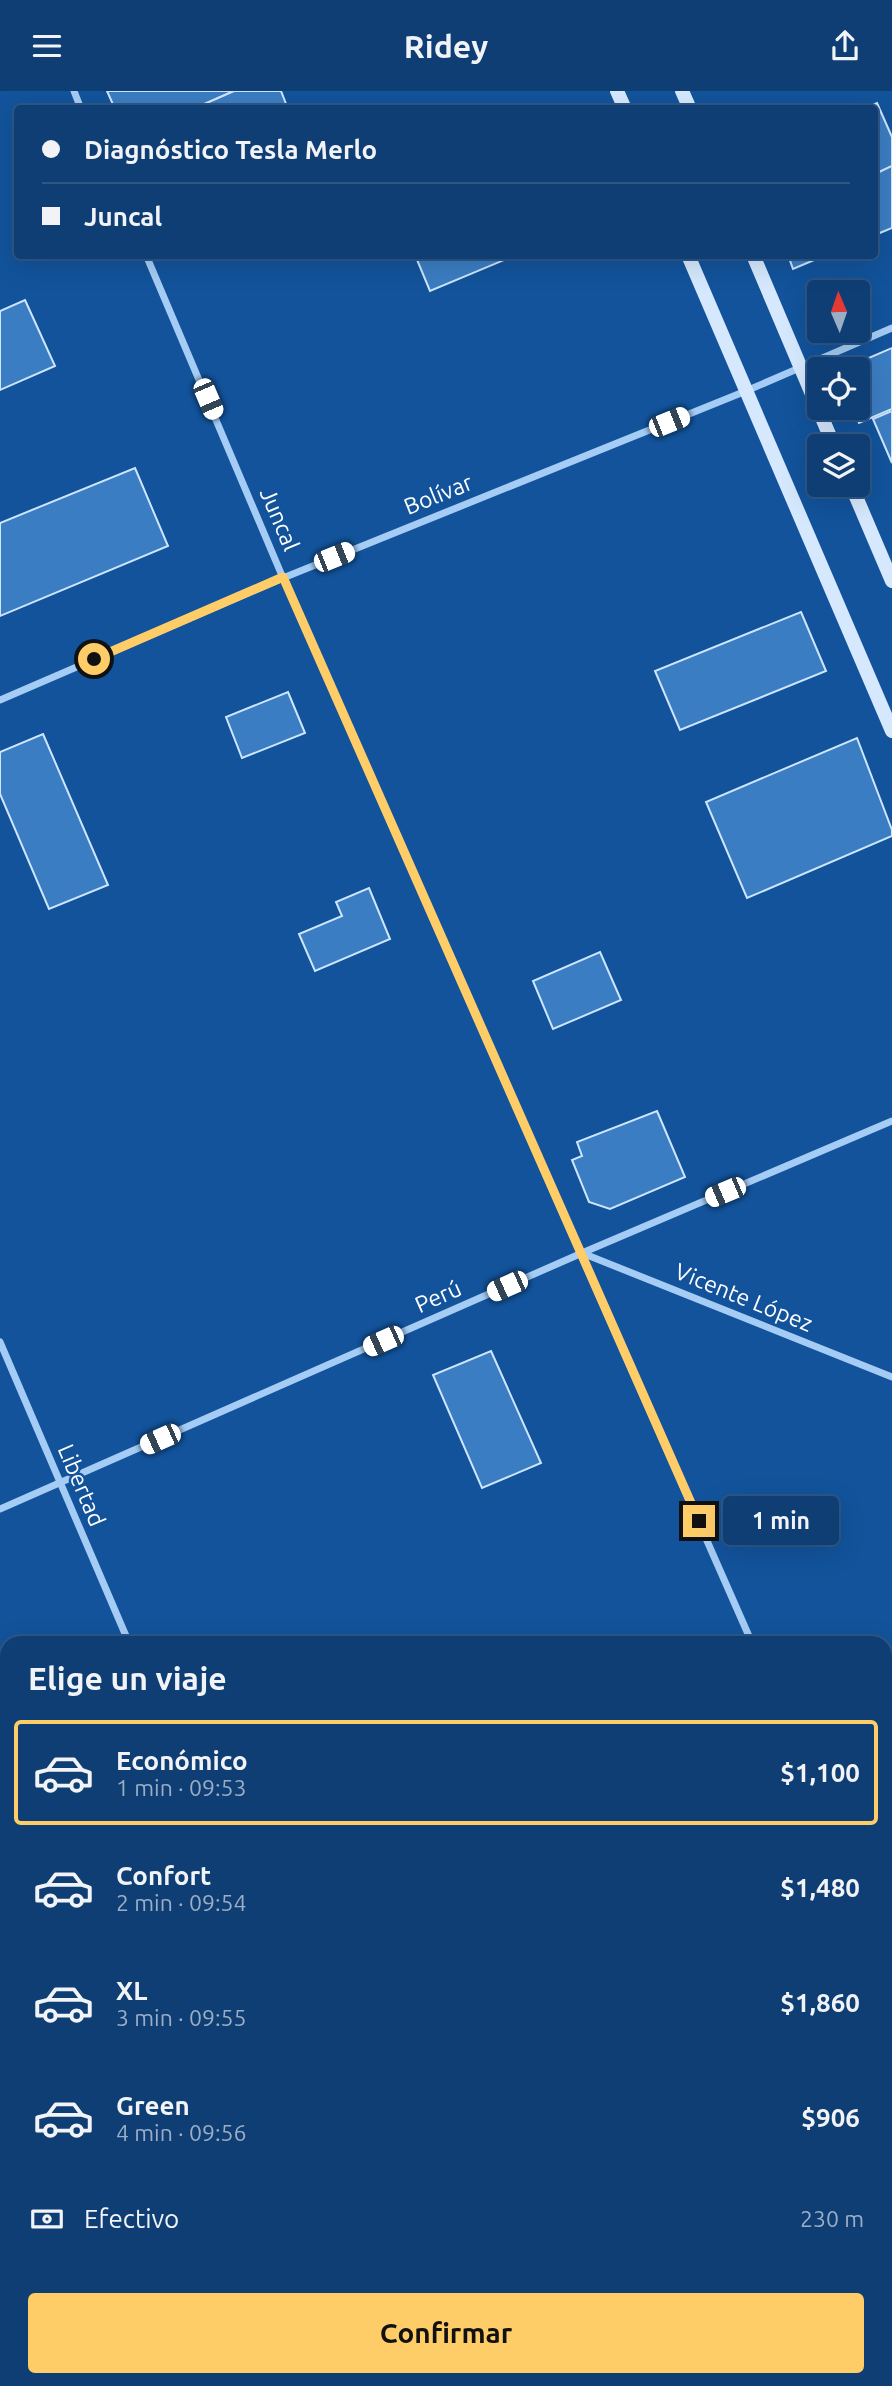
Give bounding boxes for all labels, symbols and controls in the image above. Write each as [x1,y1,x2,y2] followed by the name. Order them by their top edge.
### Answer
[28,27,66,65] icon: menu
[826,27,864,65] icon: share
[404,28,488,64] text: Ridey
[84,135,377,164] text: Diagnóstico Tesla Merlo
[84,202,162,231] text: Juncal
[807,280,870,343] north arrow
[807,280,870,497] map controls
[807,357,870,420] button: locate
[191,376,226,422] car
[646,404,693,440] car
[807,434,870,497] button: layers
[400,469,476,519] street label: Bolívar
[256,484,304,554] street label: Juncal
[311,539,358,575] car
[78,643,110,675] route start
[702,1174,749,1210] car
[672,1258,816,1336] street label: Vicente López
[484,1268,531,1304] car
[411,1275,465,1317] street label: Perú
[360,1323,407,1359] car
[137,1421,184,1457] car
[54,1440,110,1530] street label: Libertad
[724,1497,839,1545] callout: 1 min
[683,1505,715,1537] route end
[752,1508,810,1533] text: 1 min
[28,1660,227,1696] text: Elige un viaje
[32,1741,95,1804] icon: car
[116,1746,248,1775] text: Económico
[780,1758,860,1787] text: $1,100
[116,1775,247,1800] text: 1 min · 09:53
[32,1856,95,1919] icon: car
[116,1861,211,1890] text: Confort
[780,1873,860,1902] text: $1,480
[116,1890,247,1915] text: 2 min · 09:54
[32,1971,95,2034] icon: car
[116,1976,147,2005] text: XL
[780,1988,860,2017] text: $1,860
[116,2005,247,2030] text: 3 min · 09:55
[32,2086,95,2149] icon: car
[116,2091,190,2120] text: Green
[801,2103,860,2132] text: $906
[116,2120,247,2145] text: 4 min · 09:56
[28,2200,66,2238] icon: cash
[84,2204,179,2233] text: Efectivo
[800,2206,864,2231] text: 230 m
[28,2293,864,2373] button: Confirmar

